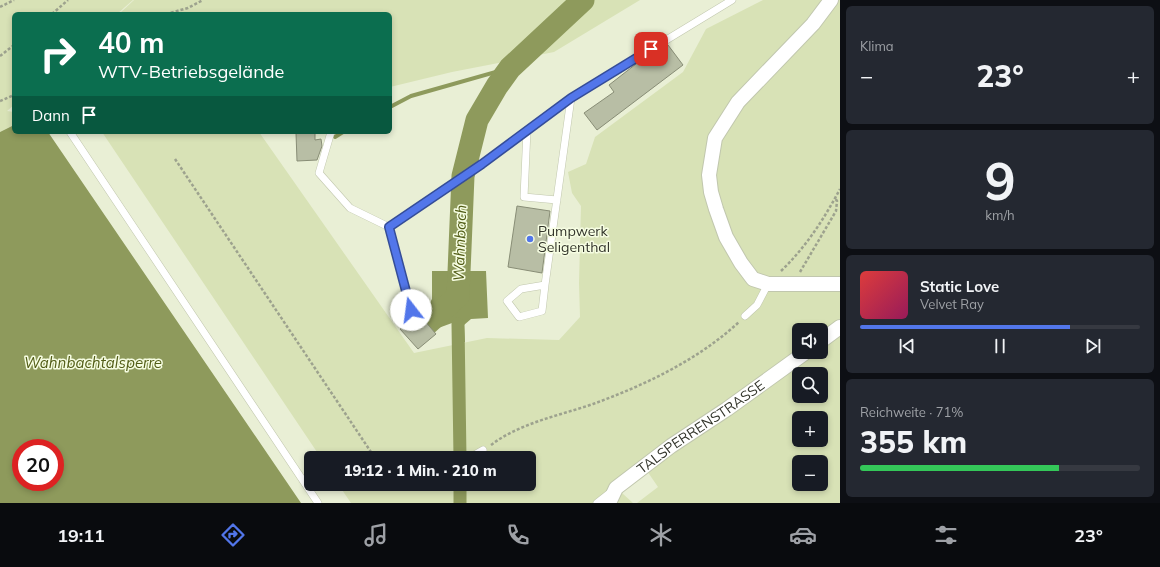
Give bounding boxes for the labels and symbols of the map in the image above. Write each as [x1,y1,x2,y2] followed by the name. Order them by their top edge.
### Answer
[634,32,668,66] pin
[449,204,470,282] water label: Wahnbach
[538,222,610,256] place label: Pumpwerk Seligenthal
[525,234,535,244] marker: Pumpwerk Seligenthal
[390,289,432,331] position arrow
[24,353,162,372] water label: Wahnbachtalsperre
[633,376,768,478] street label: TALSPERRENSTRASSE
[12,439,64,491] speed limit sign: 20

